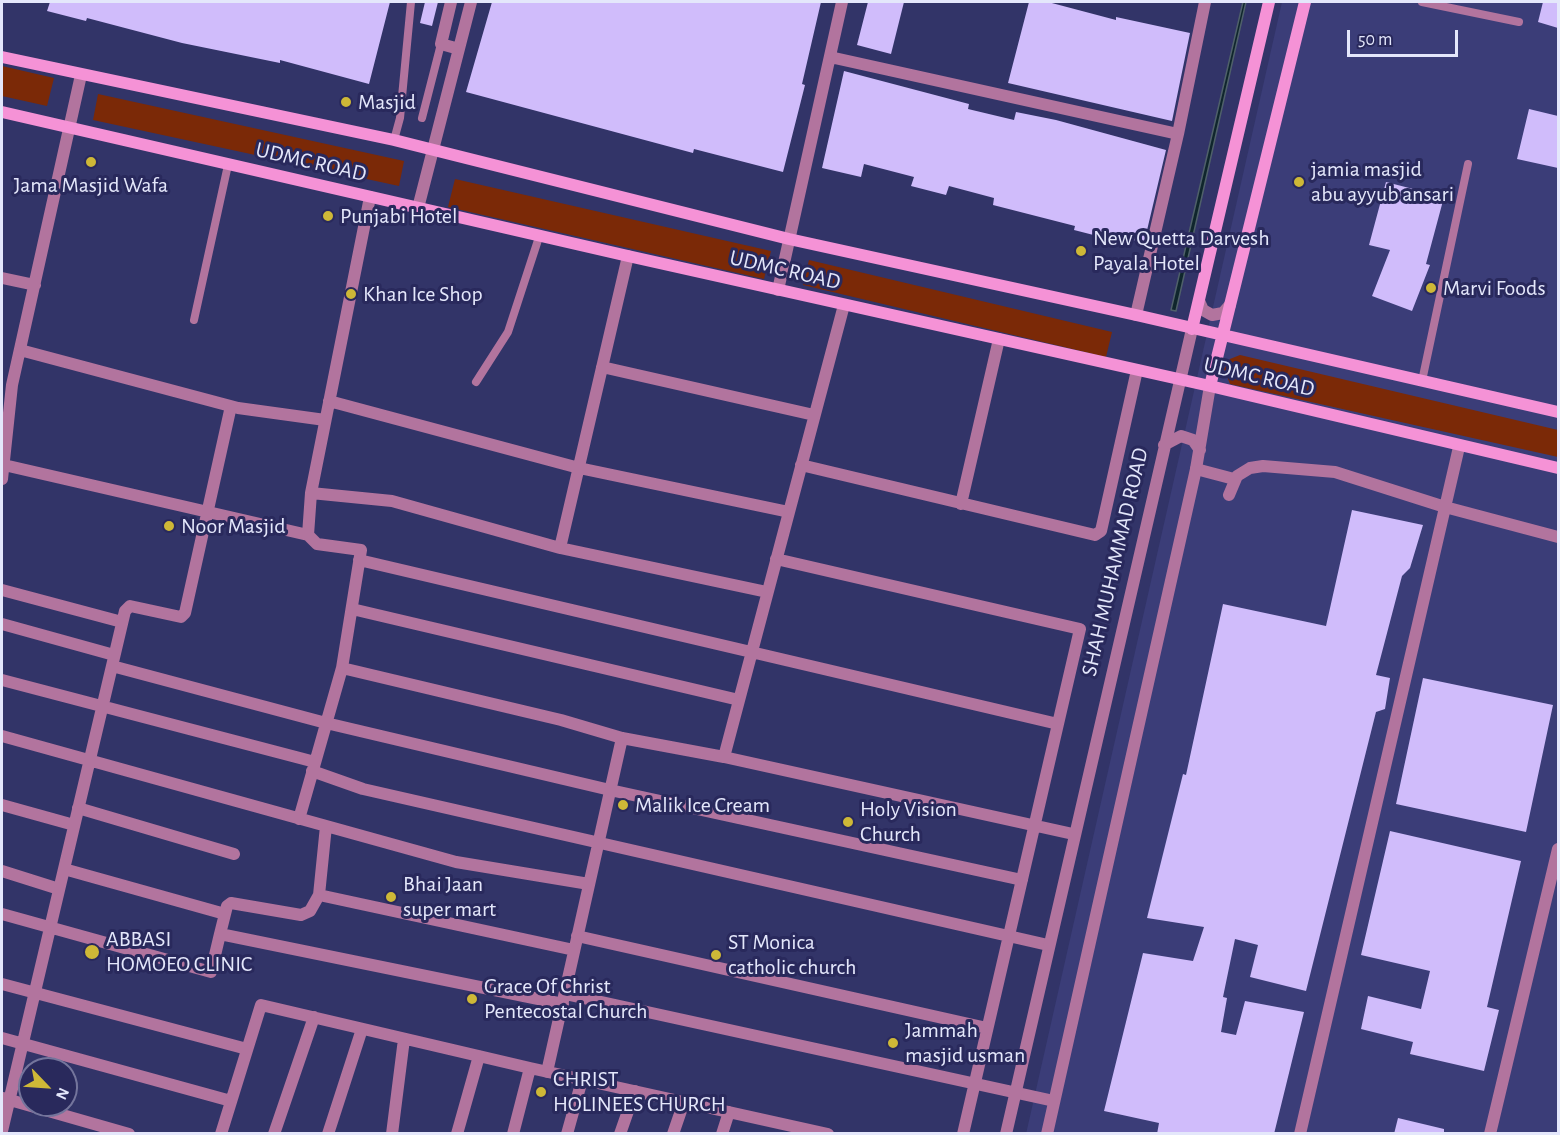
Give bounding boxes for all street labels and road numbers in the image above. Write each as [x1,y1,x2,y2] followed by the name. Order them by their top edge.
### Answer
[253,136,369,188] street label: UDMC ROAD
[727,244,843,296] street label: UDMC ROAD
[1201,351,1317,403] street label: UDMC ROAD
[1076,445,1154,679] street label: SHAH MUHAMMAD ROAD

